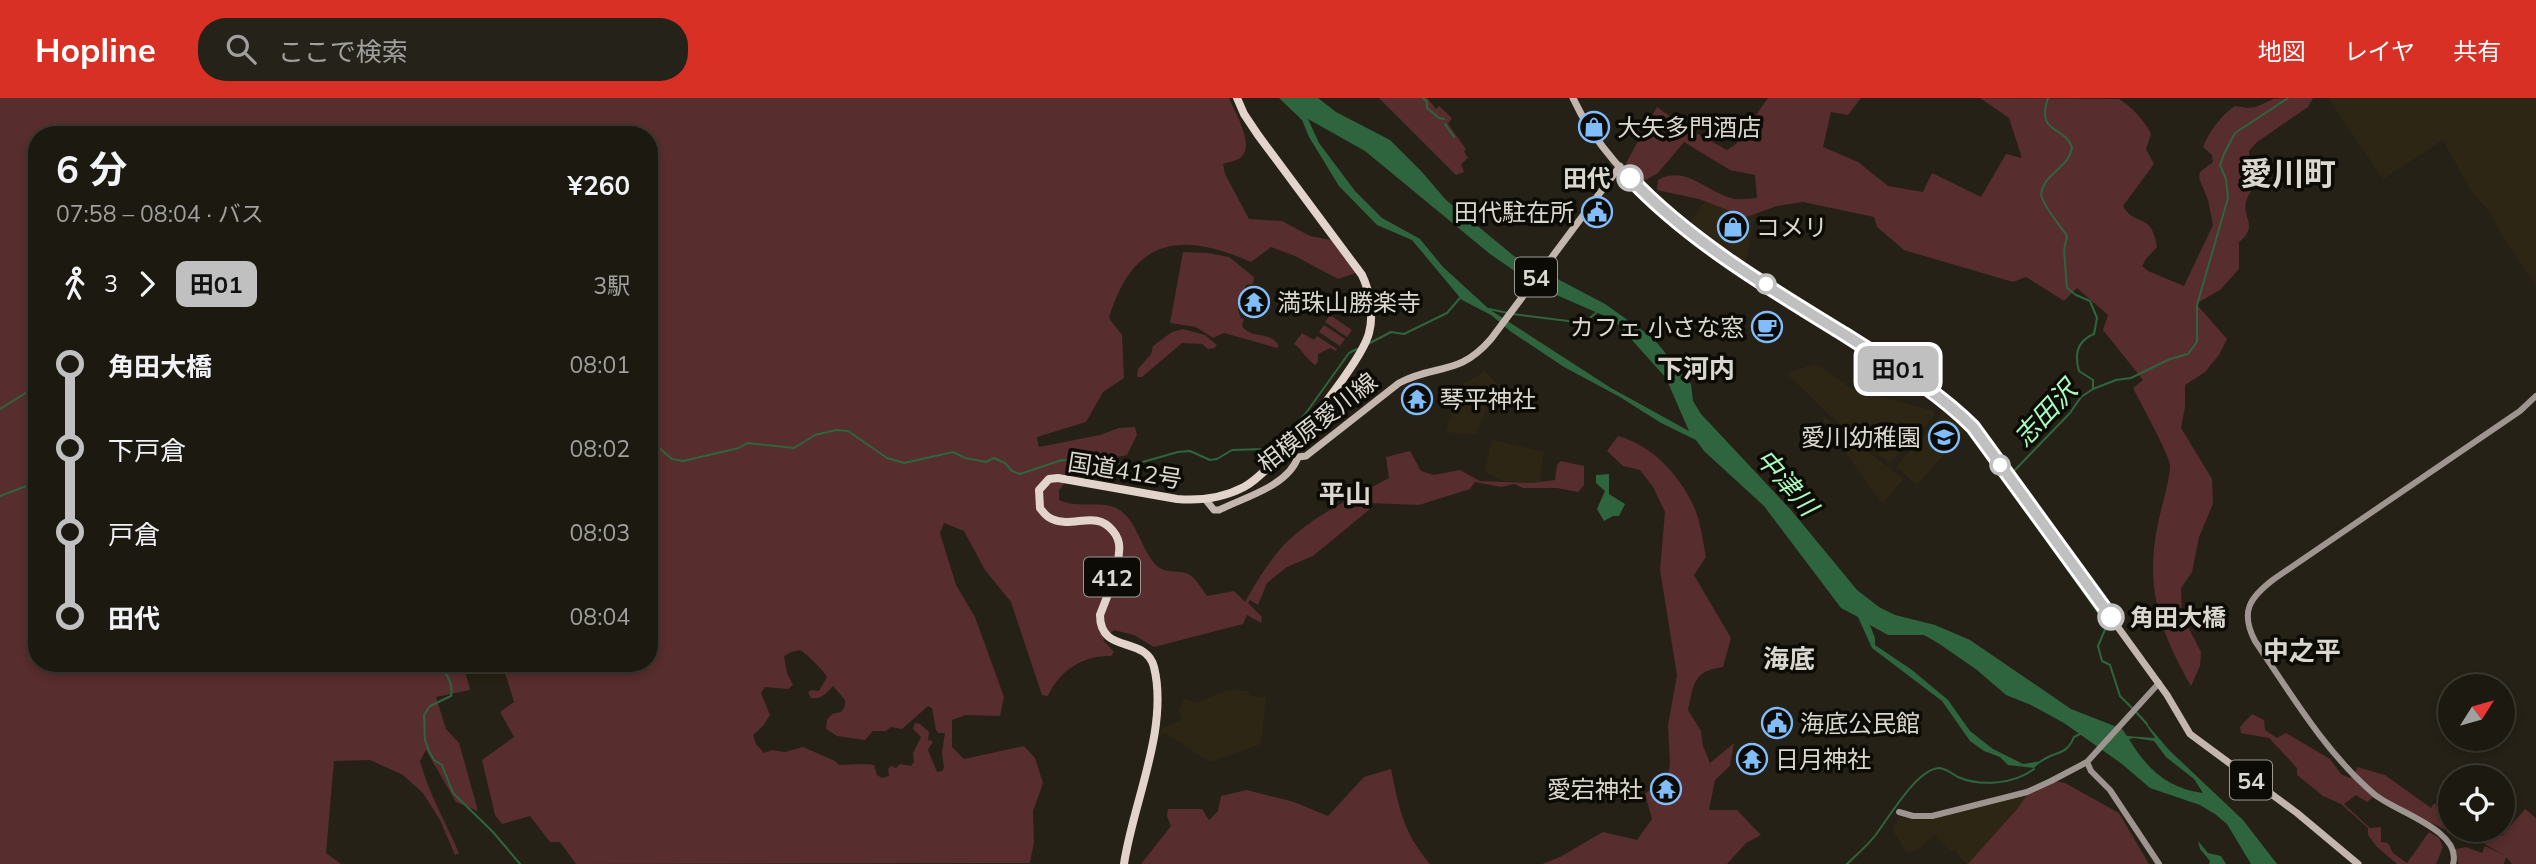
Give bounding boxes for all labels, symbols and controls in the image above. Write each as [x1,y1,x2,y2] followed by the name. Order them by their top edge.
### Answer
[198,18,688,81] search box
[35,29,156,70] text: Hopline
[222,30,260,68] icon: search
[278,35,408,68] text: ここで検索
[2258,36,2306,66] text: 地図
[2344,36,2415,66] text: レイヤ
[2453,36,2501,66] text: 共有
[1577,110,1611,144] shop icon: 大矢多門酒店
[1617,112,1761,142] place label: 大矢多門酒店
[56,145,127,193] text: 6 分
[2240,153,2336,193] district label: 愛川町
[1563,163,1611,193] place label: 田代
[1617,165,1643,191] marker: 田代
[568,169,630,202] text: ¥260
[1580,195,1614,229] public building icon: 田代駐在所
[1454,197,1574,227] place label: 田代駐在所
[56,199,264,228] text: 07:58 – 08:04 · バス
[1716,210,1750,244] shop icon: コメリ
[1756,212,1828,242] place label: コメリ
[1515,258,1557,296] road number: 54
[56,265,94,303] icon: walk
[128,265,166,303] icon: forward
[104,269,118,298] text: 3
[190,269,243,299] text: 田01
[593,271,630,300] text: 3駅
[1756,274,1776,294] unlabelled marker
[1237,285,1271,319] temple icon: 満珠山勝楽寺
[1277,287,1421,317] place label: 満珠山勝楽寺
[1750,310,1784,344] cafe icon: カフェ 小さな窓
[1570,312,1744,342] place label: カフェ 小さな窓
[1858,346,1938,392] line badge: 田01
[108,350,212,383] text: 角田大橋
[570,350,630,379] text: 08:01
[1657,352,1735,385] district label: 下河内
[1872,354,1924,384] text: 田01
[1251,366,1383,478] street label: 相模原愛川線
[2006,371,2086,453] water label: 志田沢
[1400,382,1434,416] temple icon: 琴平神社
[1440,384,1536,414] place label: 琴平神社
[1927,420,1961,454] school or university icon: 愛川幼稚園
[1801,422,1921,452] place label: 愛川幼稚園
[108,434,186,467] text: 下戸倉
[570,434,630,463] text: 08:02
[1749,442,1827,525] water label: 中津川
[1066,446,1184,494] street label: 国道412号
[1990,455,2010,475] unlabelled marker
[1319,477,1371,510] district label: 平山
[108,518,160,551] text: 戸倉
[570,518,630,547] text: 08:03
[1084,558,1140,597] road number: 412
[108,602,160,635] text: 田代
[570,602,630,631] text: 08:04
[2130,602,2226,632] place label: 角田大橋
[2098,604,2124,630] marker: 角田大橋
[2263,634,2341,667] district label: 中之平
[1763,642,1815,675] district label: 海底
[2438,674,2515,751] north arrow
[2438,674,2515,842] map controls
[1760,706,1794,740] public building icon: 海底公民館
[1800,708,1920,738] place label: 海底公民館
[1735,742,1769,776] temple icon: 日月神社
[1775,744,1871,774] place label: 日月神社
[2230,760,2272,800] road number: 54
[2438,765,2515,842] button: locate
[1649,772,1683,806] temple icon: 愛宕神社
[1547,774,1643,804] place label: 愛宕神社

